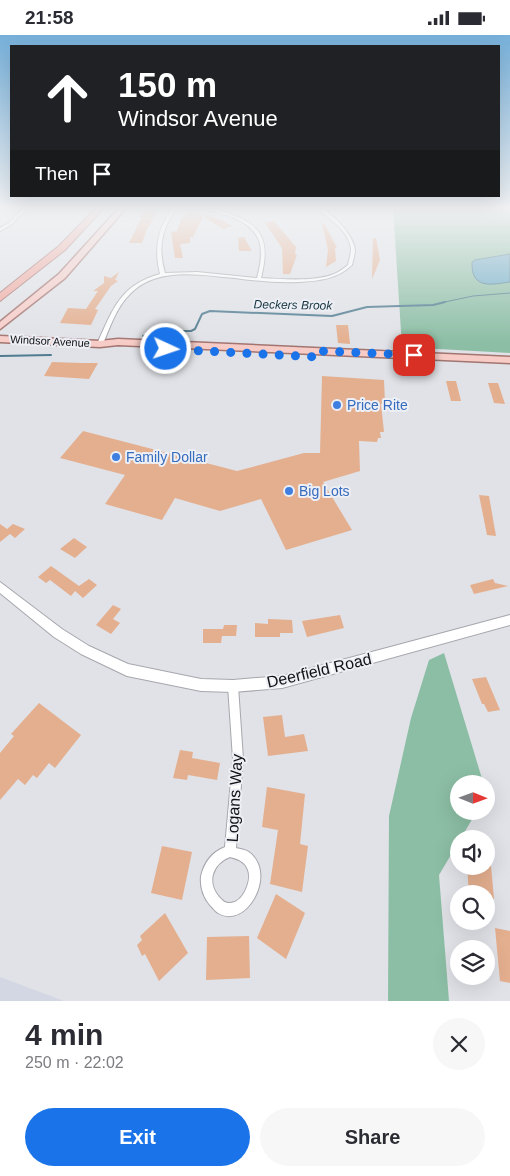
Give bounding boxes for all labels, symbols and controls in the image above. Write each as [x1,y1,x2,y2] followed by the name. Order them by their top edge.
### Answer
[25,7,74,28] text: 21:58
[35,65,100,130] icon: ahead
[118,65,217,104] text: 150 m
[118,106,278,131] text: Windsor Avenue
[88,160,116,188] icon: arrive
[35,163,78,184] text: Then
[254,297,333,313] water label: Deckers Brook
[139,322,191,374] position arrow
[10,333,90,349] street label: Windsor Avenue
[393,334,435,376] pin
[400,341,428,369] icon: arrive
[347,397,408,413] place label: Price Rite
[331,399,343,411] marker: Price Rite
[126,449,208,465] place label: Family Dollar
[110,451,122,463] marker: Family Dollar
[299,483,350,499] place label: Big Lots
[283,485,295,497] marker: Big Lots
[265,650,373,691] street label: Deerfield Road
[224,753,245,843] street label: Logans Way
[450,775,495,820] north arrow
[450,775,495,985] map controls
[450,830,495,875] button: sound
[450,885,495,930] button: search
[450,940,495,985] button: layers
[25,1018,103,1051] text: 4 min
[433,1018,485,1070] button: close
[25,1054,124,1071] text: 250 m · 22:02
[25,1108,250,1166] button: Exit
[260,1108,485,1166] button: Share

